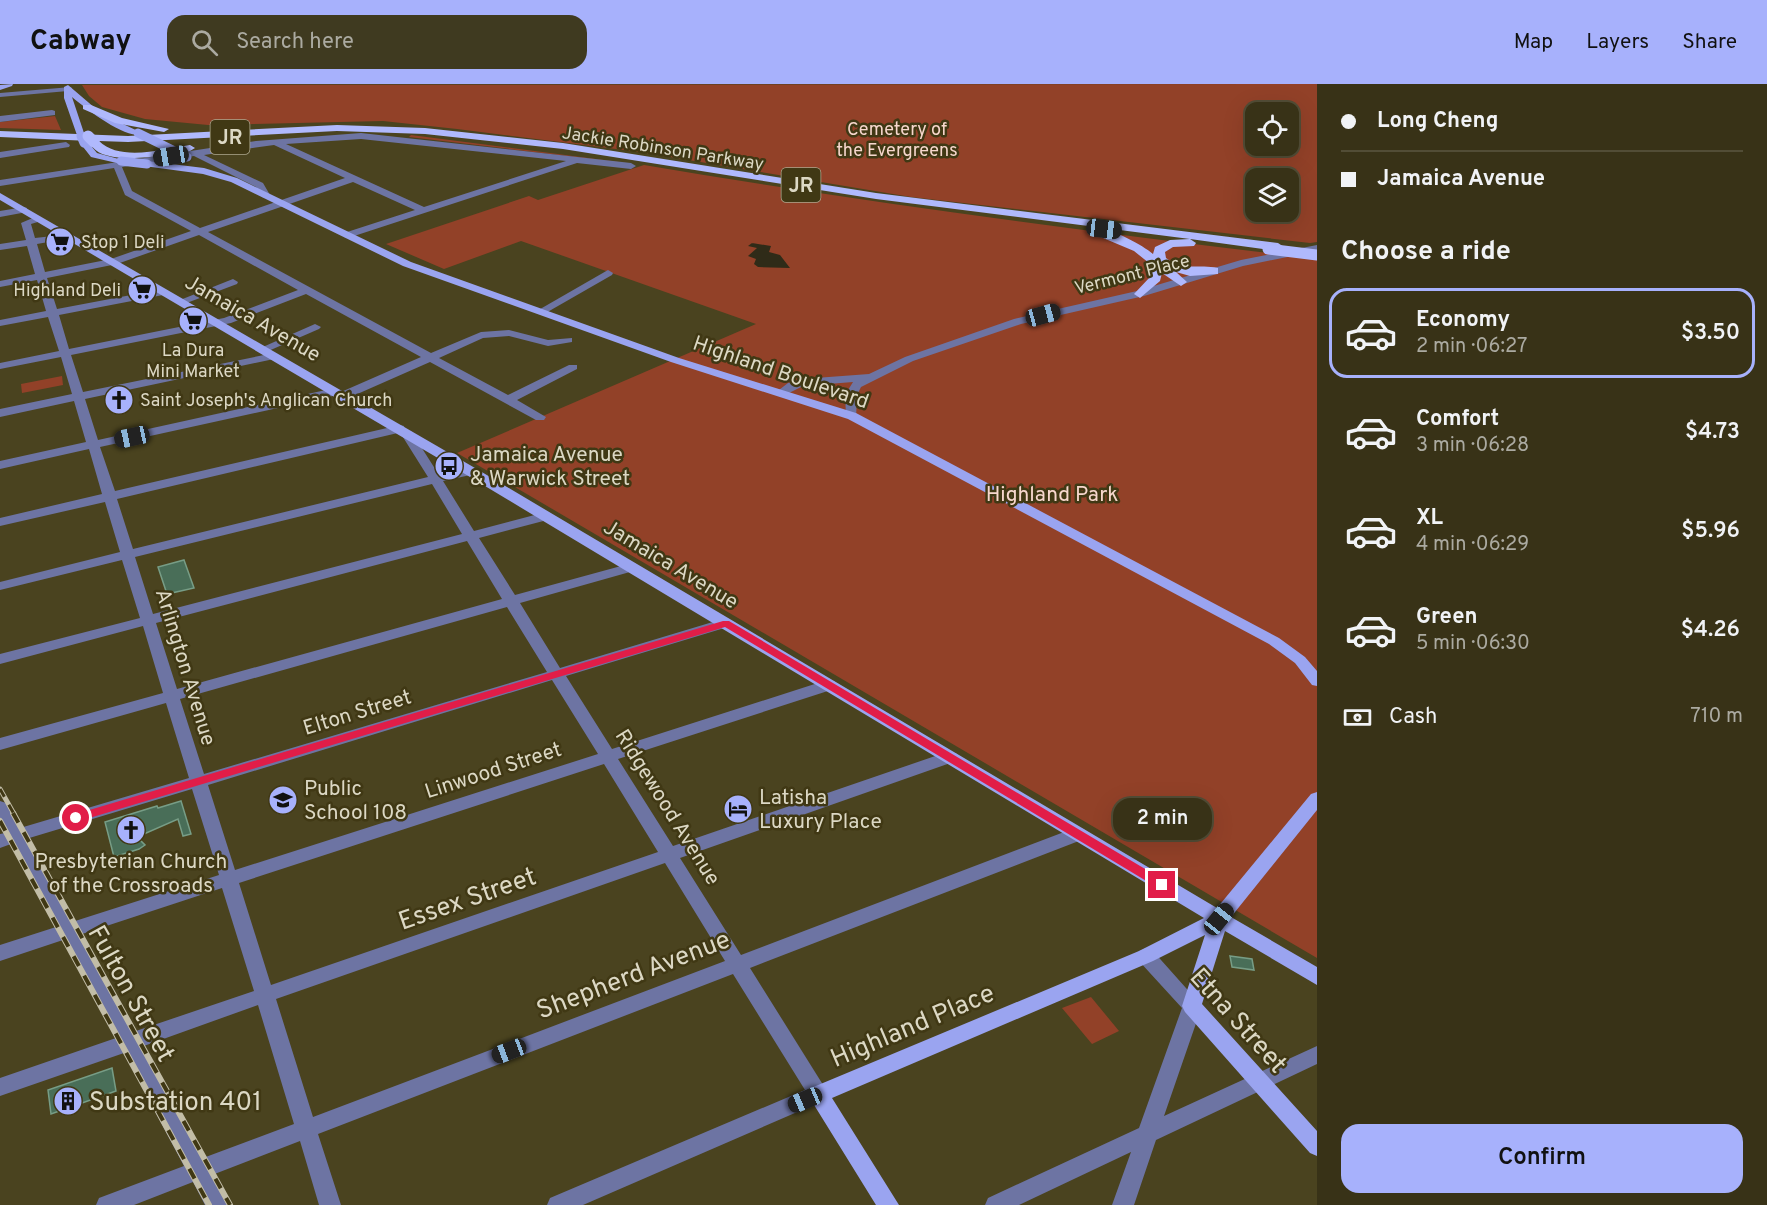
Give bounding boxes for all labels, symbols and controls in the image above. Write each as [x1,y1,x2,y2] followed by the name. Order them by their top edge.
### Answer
[167,15,587,69] search box
[30,24,131,60] text: Cabway
[188,26,221,59] icon: search
[236,29,354,56] text: Search here
[1514,29,1553,56] text: Map
[1586,29,1649,56] text: Layers
[1682,29,1737,56] text: Share
[1245,102,1299,222] map controls
[1245,102,1299,156] button: locate
[1377,108,1498,135] text: Long Cheng
[836,119,958,163] park label: Cemetery of the Evergreens
[210,120,250,154] road number: JR
[560,122,765,177] street label: Jackie Robinson Parkway
[152,144,190,168] car
[1377,166,1545,193] text: Jamaica Avenue
[782,168,820,202] road number: JR
[1245,168,1299,222] button: layers
[1085,218,1123,240] car
[44,226,76,258] supermarket icon: Stop 1 Deli
[81,232,165,255] place label: Stop 1 Deli
[1341,235,1511,269] text: Choose a ride
[1072,250,1192,301] street label: Vermont Place
[179,269,325,369] street label: Jamaica Avenue
[126,274,158,306] supermarket icon: Highland Deli
[13,280,121,303] place label: Highland Deli
[1023,302,1063,328] car
[177,305,209,337] supermarket icon: La Dura Mini Market
[1344,306,1398,360] icon: car
[1416,307,1510,334] text: Economy
[1681,320,1740,347] text: $3.50
[689,331,872,416] street label: Highland Boulevard
[1416,334,1527,360] text: 2 min · 06:27
[146,340,240,384] place label: La Dura Mini Market
[103,384,135,416] church icon: Saint Joseph's Anglican Church
[140,390,392,413] place label: Saint Joseph's Anglican Church
[1344,405,1398,459] icon: car
[1416,406,1499,433] text: Comfort
[1685,419,1740,446] text: $4.73
[113,424,151,450] car
[1416,433,1529,459] text: 3 min · 06:28
[470,442,630,493] place label: Jamaica Avenue & Warwick Street
[433,450,465,482] bus stop icon: Jamaica Avenue & Warwick Street
[986,482,1118,509] park label: Highland Park
[1344,504,1398,558] icon: car
[1416,505,1443,532] text: XL
[598,514,743,616] street label: Jamaica Avenue
[1681,518,1740,545] text: $5.96
[1416,532,1529,558] text: 4 min · 06:29
[148,586,221,749] street label: Arlington Avenue
[1344,603,1398,657] icon: car
[1416,604,1478,631] text: Green
[1681,617,1740,644] text: $4.26
[1416,631,1530,657] text: 5 min · 06:30
[300,684,415,743] street label: Elton Street
[1341,701,1374,734] icon: cash
[1389,704,1438,731] text: Cash
[1690,704,1743,730] text: 710 m
[608,725,726,891] street label: Ridgewood Avenue
[422,737,565,806] street label: Linwood Street
[304,776,407,827] place label: Public School 108
[267,784,299,816] school or university icon: Public School 108
[759,785,882,836] place label: Latisha Luxury Place
[722,793,754,825] hotel icon: Latisha Luxury Place
[1112,798,1212,840] callout: 2 min
[62,804,89,831] route start
[1137,806,1188,832] text: 2 min
[115,814,147,846] church icon: Presbyterian Church of the Crossroads
[35,849,227,900] place label: Presbyterian Church of the Crossroads
[395,861,541,939] street label: Essex Street
[1148,871,1175,898] route end
[1201,899,1237,939] car
[79,920,181,1068] street label: Fulton Street
[532,924,735,1028] street label: Shepherd Avenue
[1181,962,1293,1081] street label: Etna Street
[826,978,1000,1077] street label: Highland Place
[489,1036,529,1066] car
[52,1085,84,1117] building icon: Substation 401
[785,1085,825,1115] car
[89,1087,262,1120] place label: Substation 401
[1341,1124,1743,1193] button: Confirm

